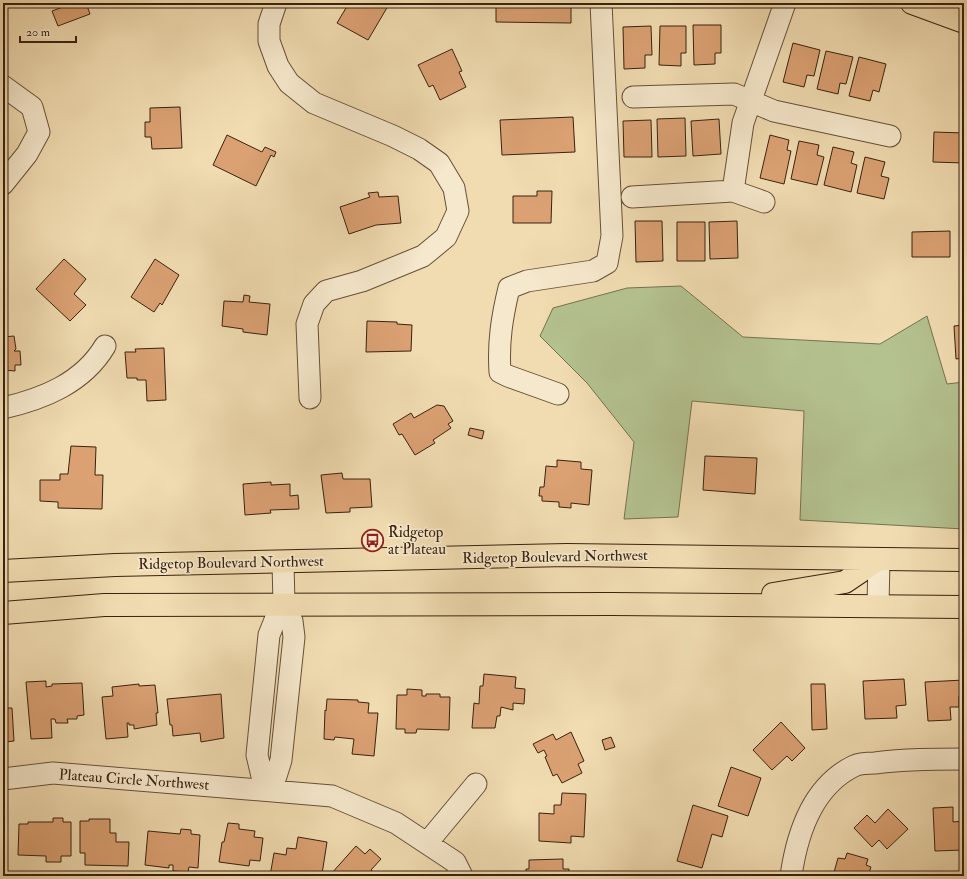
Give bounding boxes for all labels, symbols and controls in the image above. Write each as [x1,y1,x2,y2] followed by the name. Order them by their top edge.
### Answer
[20,18,76,44] scale bar
[26,25,51,40] text: 20 m
[388,523,446,559] place label: Ridgetop at Plateau
[359,528,385,554] bus stop icon: Ridgetop at Plateau
[462,546,648,569] street label: Ridgetop Boulevard Northwest
[138,552,324,575] street label: Ridgetop Boulevard Northwest
[58,765,210,795] street label: Plateau Circle Northwest

